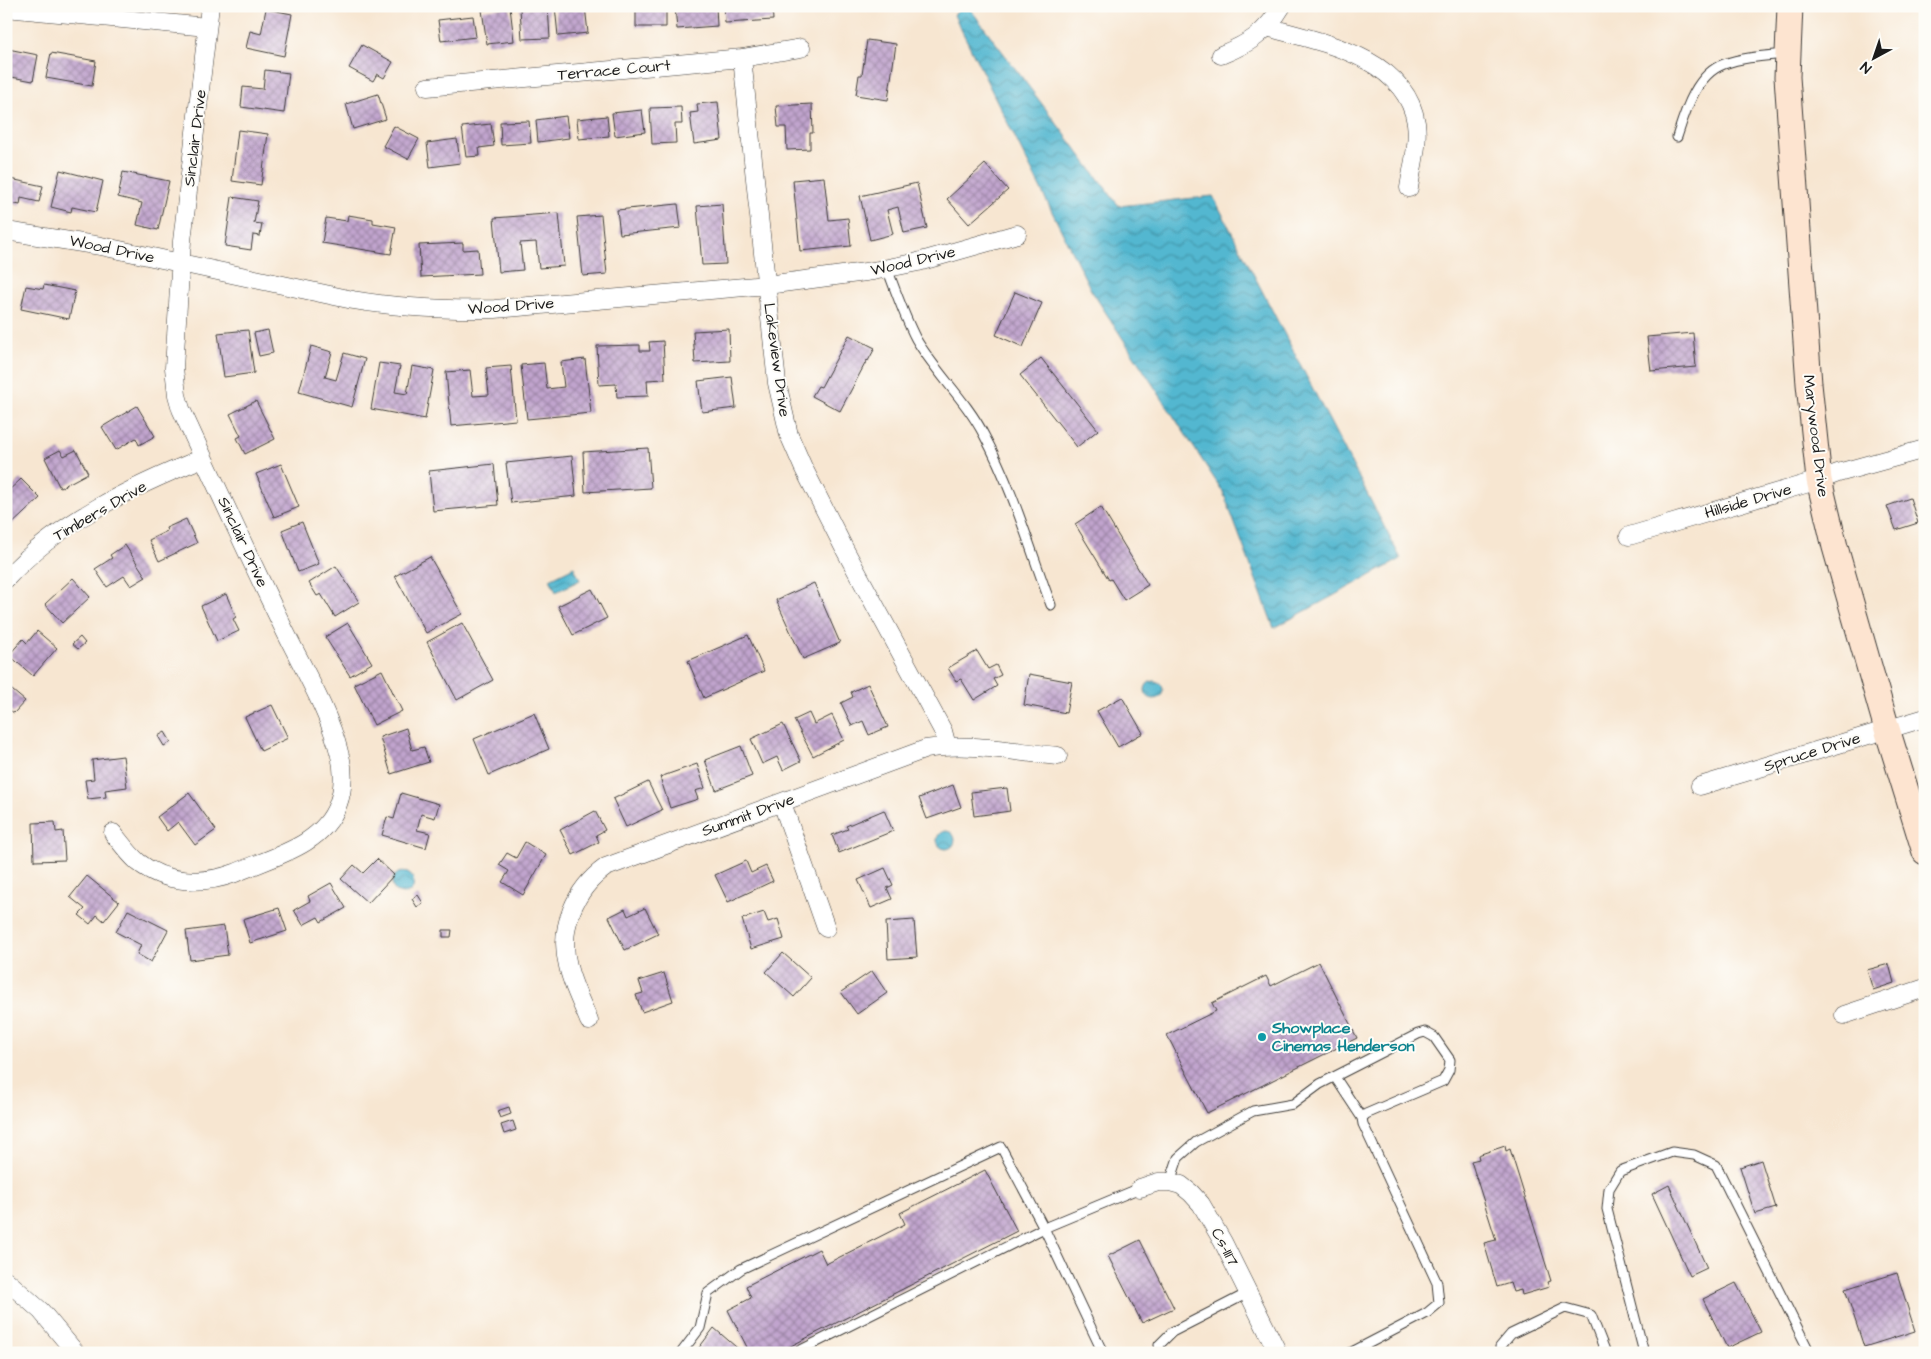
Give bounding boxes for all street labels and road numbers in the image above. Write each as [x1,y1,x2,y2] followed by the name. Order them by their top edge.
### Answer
[557,54,672,86] street label: Terrace Court
[178,88,212,188] street label: Sinclair Drive
[68,229,157,269] street label: Wood Drive
[869,241,958,281] street label: Wood Drive
[467,292,555,320] street label: Wood Drive
[758,302,796,419] street label: Lakeview Drive
[1797,374,1834,499] street label: Marywood Drive
[49,475,151,547] street label: Timbers Drive
[1702,478,1794,524] street label: Hillside Drive
[212,493,274,591] street label: Sinclair Drive
[1761,727,1863,777] street label: Spruce Drive
[699,788,798,842] street label: Summit Drive
[1206,1224,1244,1270] street label: Cs-1117

